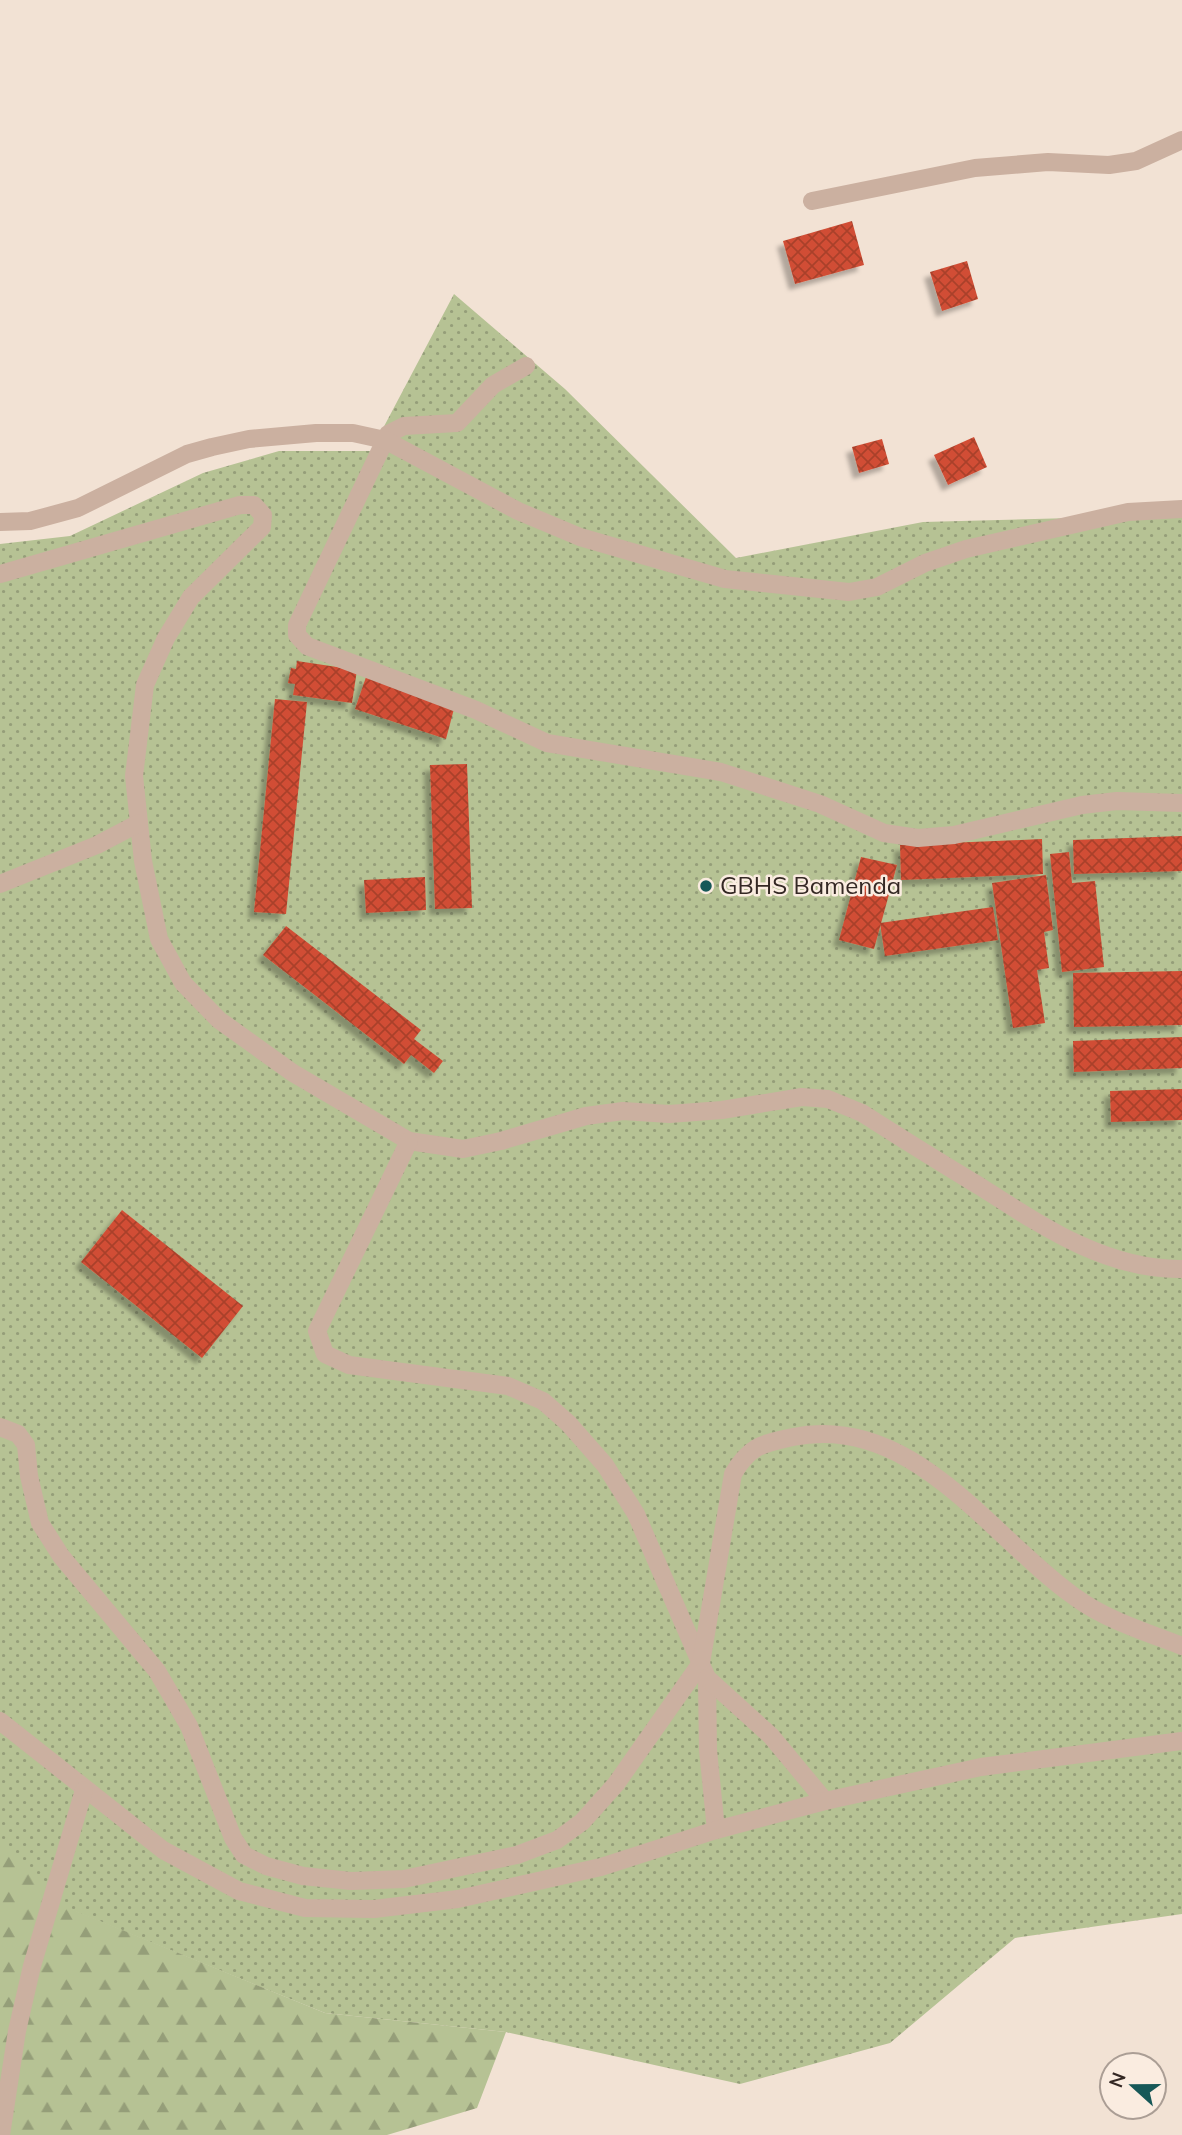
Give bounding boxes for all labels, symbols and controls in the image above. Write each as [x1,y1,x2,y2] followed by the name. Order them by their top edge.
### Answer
[720,870,901,900] place label: GBHS Bamenda
[698,878,714,894] marker: GBHS Bamenda
[1098,2051,1168,2121] north arrow
[1103,2069,1131,2091] text: N

